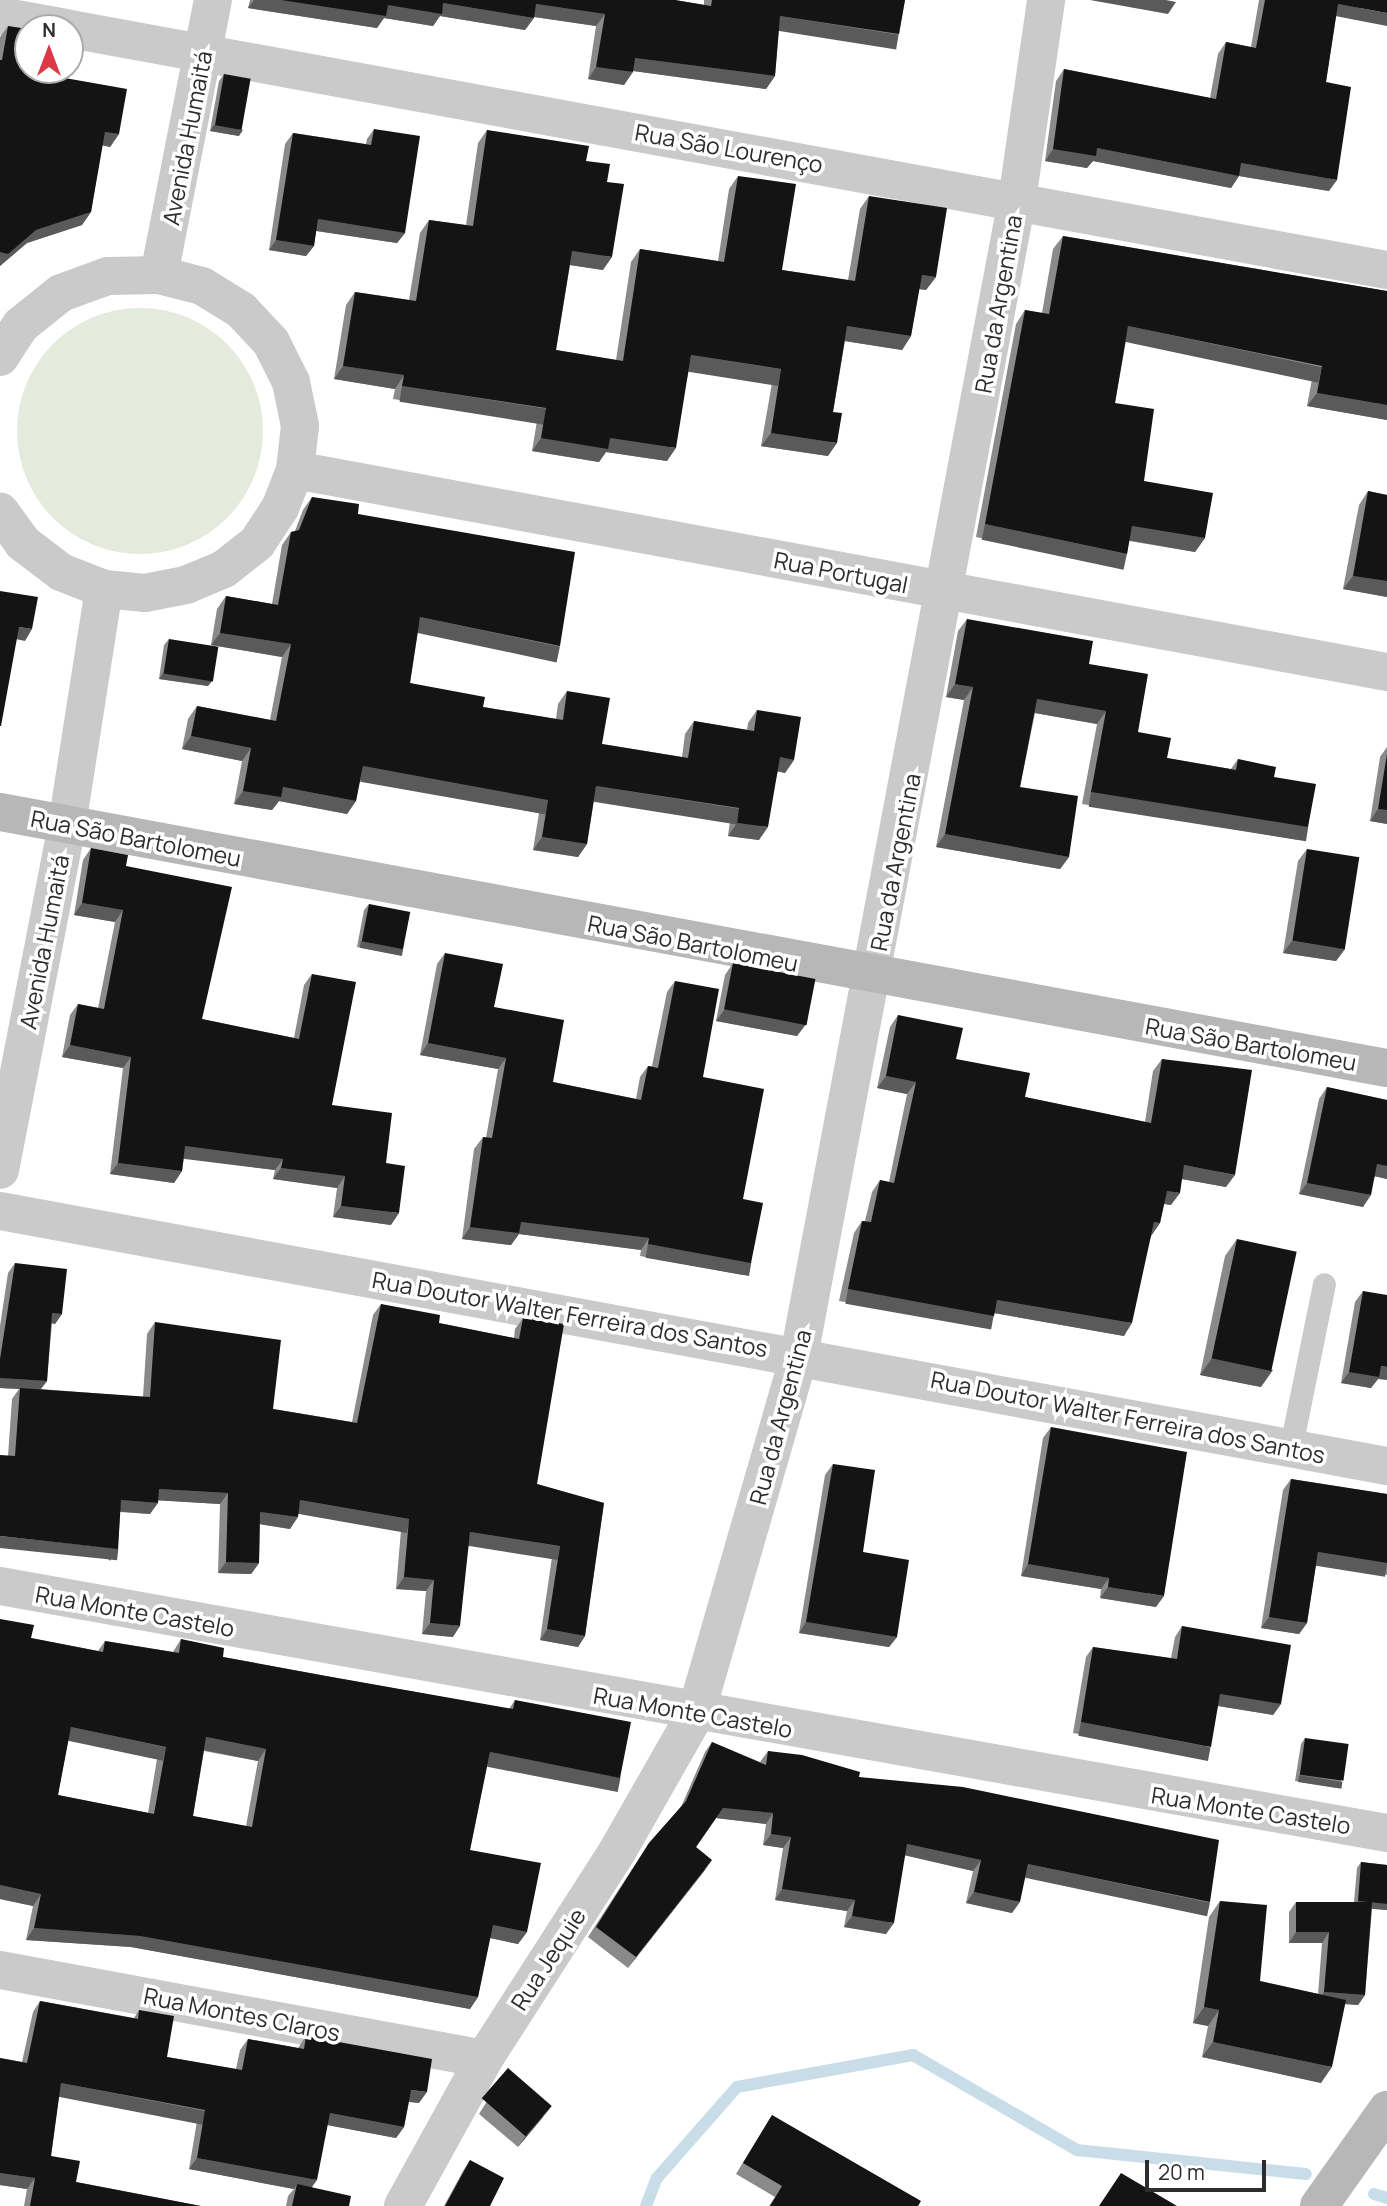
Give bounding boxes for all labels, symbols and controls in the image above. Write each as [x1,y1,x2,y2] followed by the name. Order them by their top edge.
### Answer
[14,14,84,84] north arrow
[42,17,56,43] text: N
[157,48,217,228] street label: Avenida Humaitá
[633,118,825,178] street label: Rua São Lourenço
[969,213,1027,395] street label: Rua da Argentina
[772,545,910,599] street label: Rua Portugal
[864,771,926,953] street label: Rua da Argentina
[28,804,244,872] street label: Rua São Bartolomeu
[14,852,74,1032] street label: Avenida Humaitá
[585,909,801,977] street label: Rua São Bartolomeu
[1143,1012,1359,1076] street label: Rua São Bartolomeu
[370,1266,770,1362] street label: Rua Doutor Walter Ferreira dos Santos
[743,1326,817,1508] street label: Rua da Argentina
[929,1365,1327,1469] street label: Rua Doutor Walter Ferreira dos Santos
[33,1580,237,1642] street label: Rua Monte Castelo
[591,1681,795,1743] street label: Rua Monte Castelo
[1149,1781,1353,1839] street label: Rua Monte Castelo
[505,1903,591,2015] street label: Rua Jequie
[142,1981,342,2047] street label: Rua Montes Claros
[1149,2146,1270,2190] scale bar
[1158,2158,1205,2186] text: 20 m

